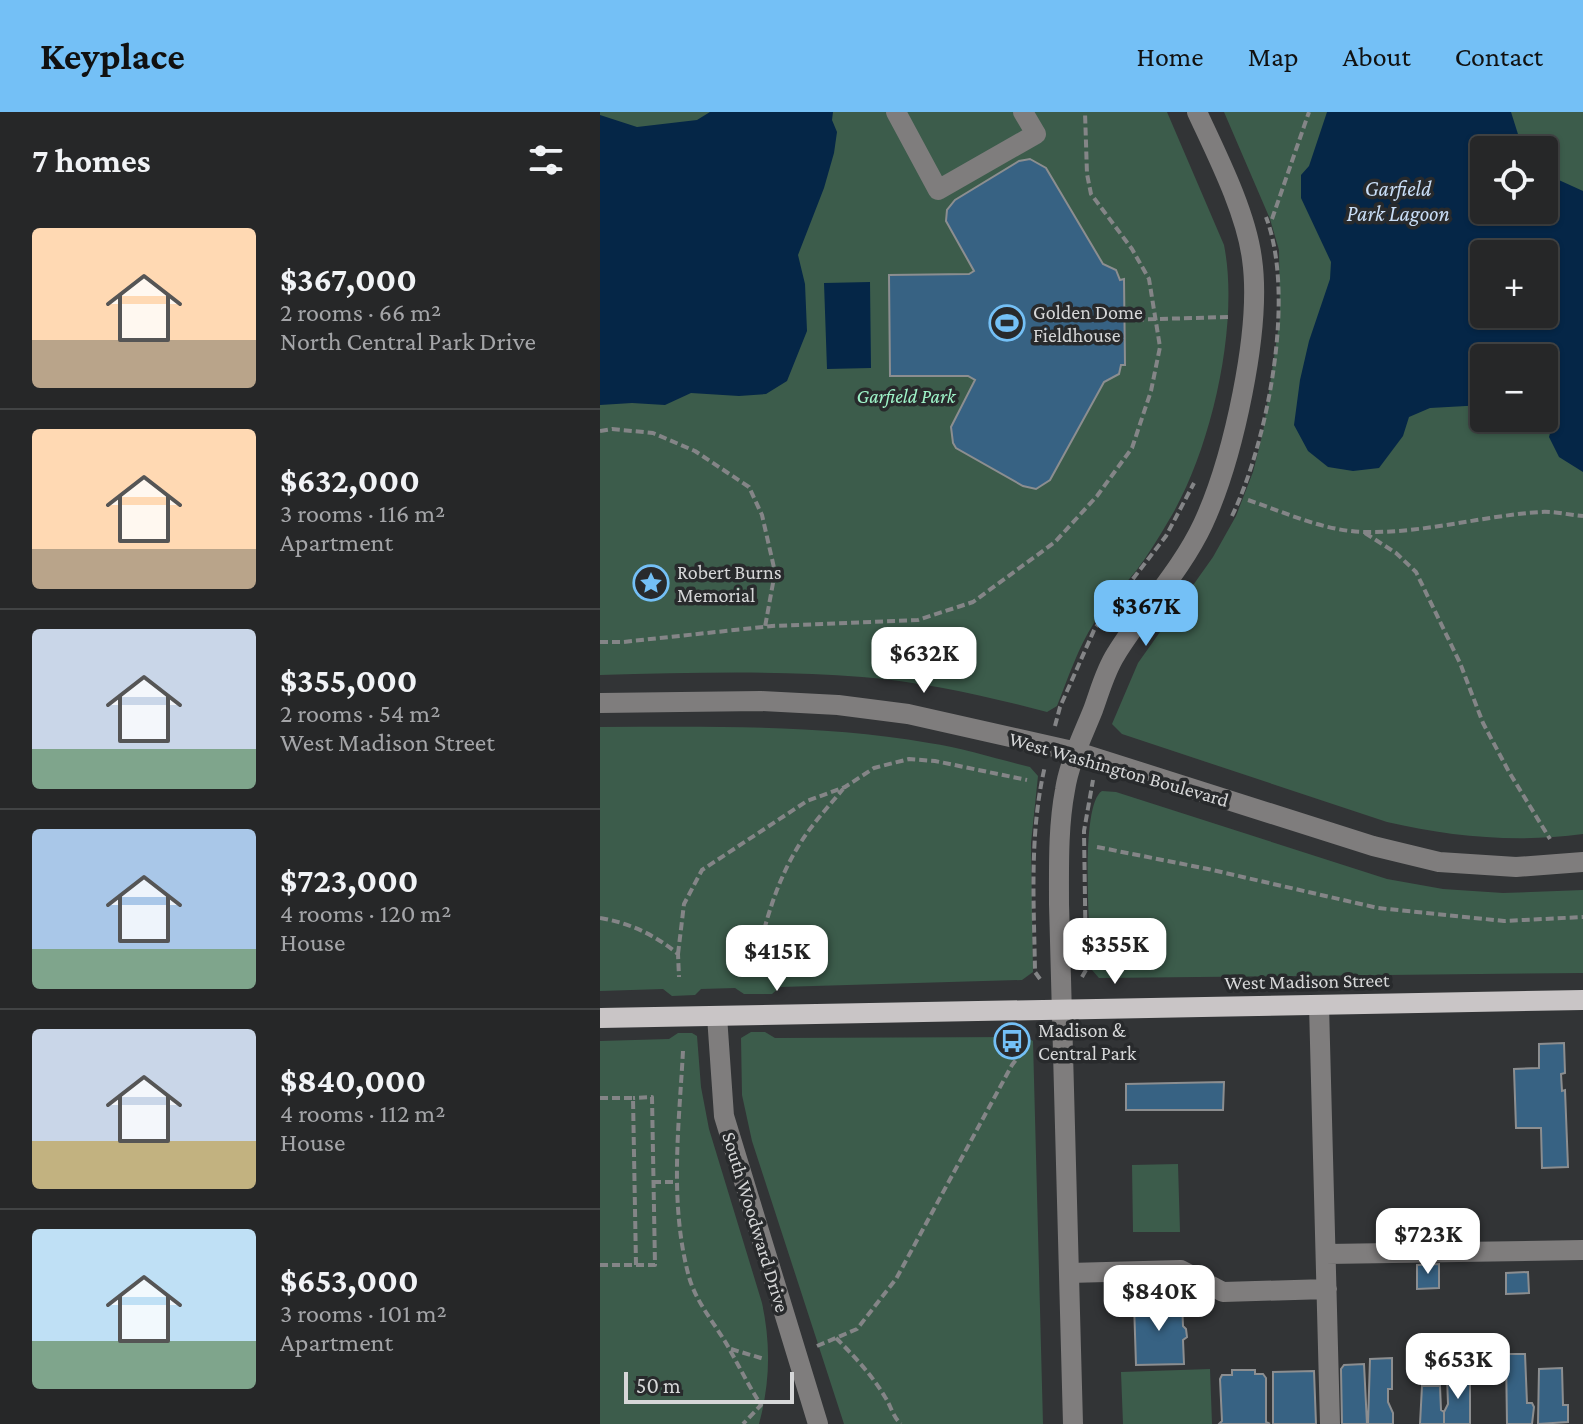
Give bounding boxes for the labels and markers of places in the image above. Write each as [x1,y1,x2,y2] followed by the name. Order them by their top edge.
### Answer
[1033,301,1143,346] place label: Golden Dome Fieldhouse
[988,304,1026,342] sports icon: Golden Dome Fieldhouse
[677,561,782,606] place label: Robert Burns Memorial
[632,564,670,602] place icon: Robert Burns Memorial
[1090,580,1202,648] pin: $367K
[868,627,980,695] pin: $632K
[1059,918,1171,986] pin: $355K
[721,925,833,993] pin: $415K
[1038,1019,1137,1064] place label: Madison & Central Park
[993,1022,1031,1060] bus stop icon: Madison & Central Park
[1372,1208,1484,1276] pin: $723K
[1103,1265,1215,1333] pin: $840K
[1402,1333,1514,1401] pin: $653K

